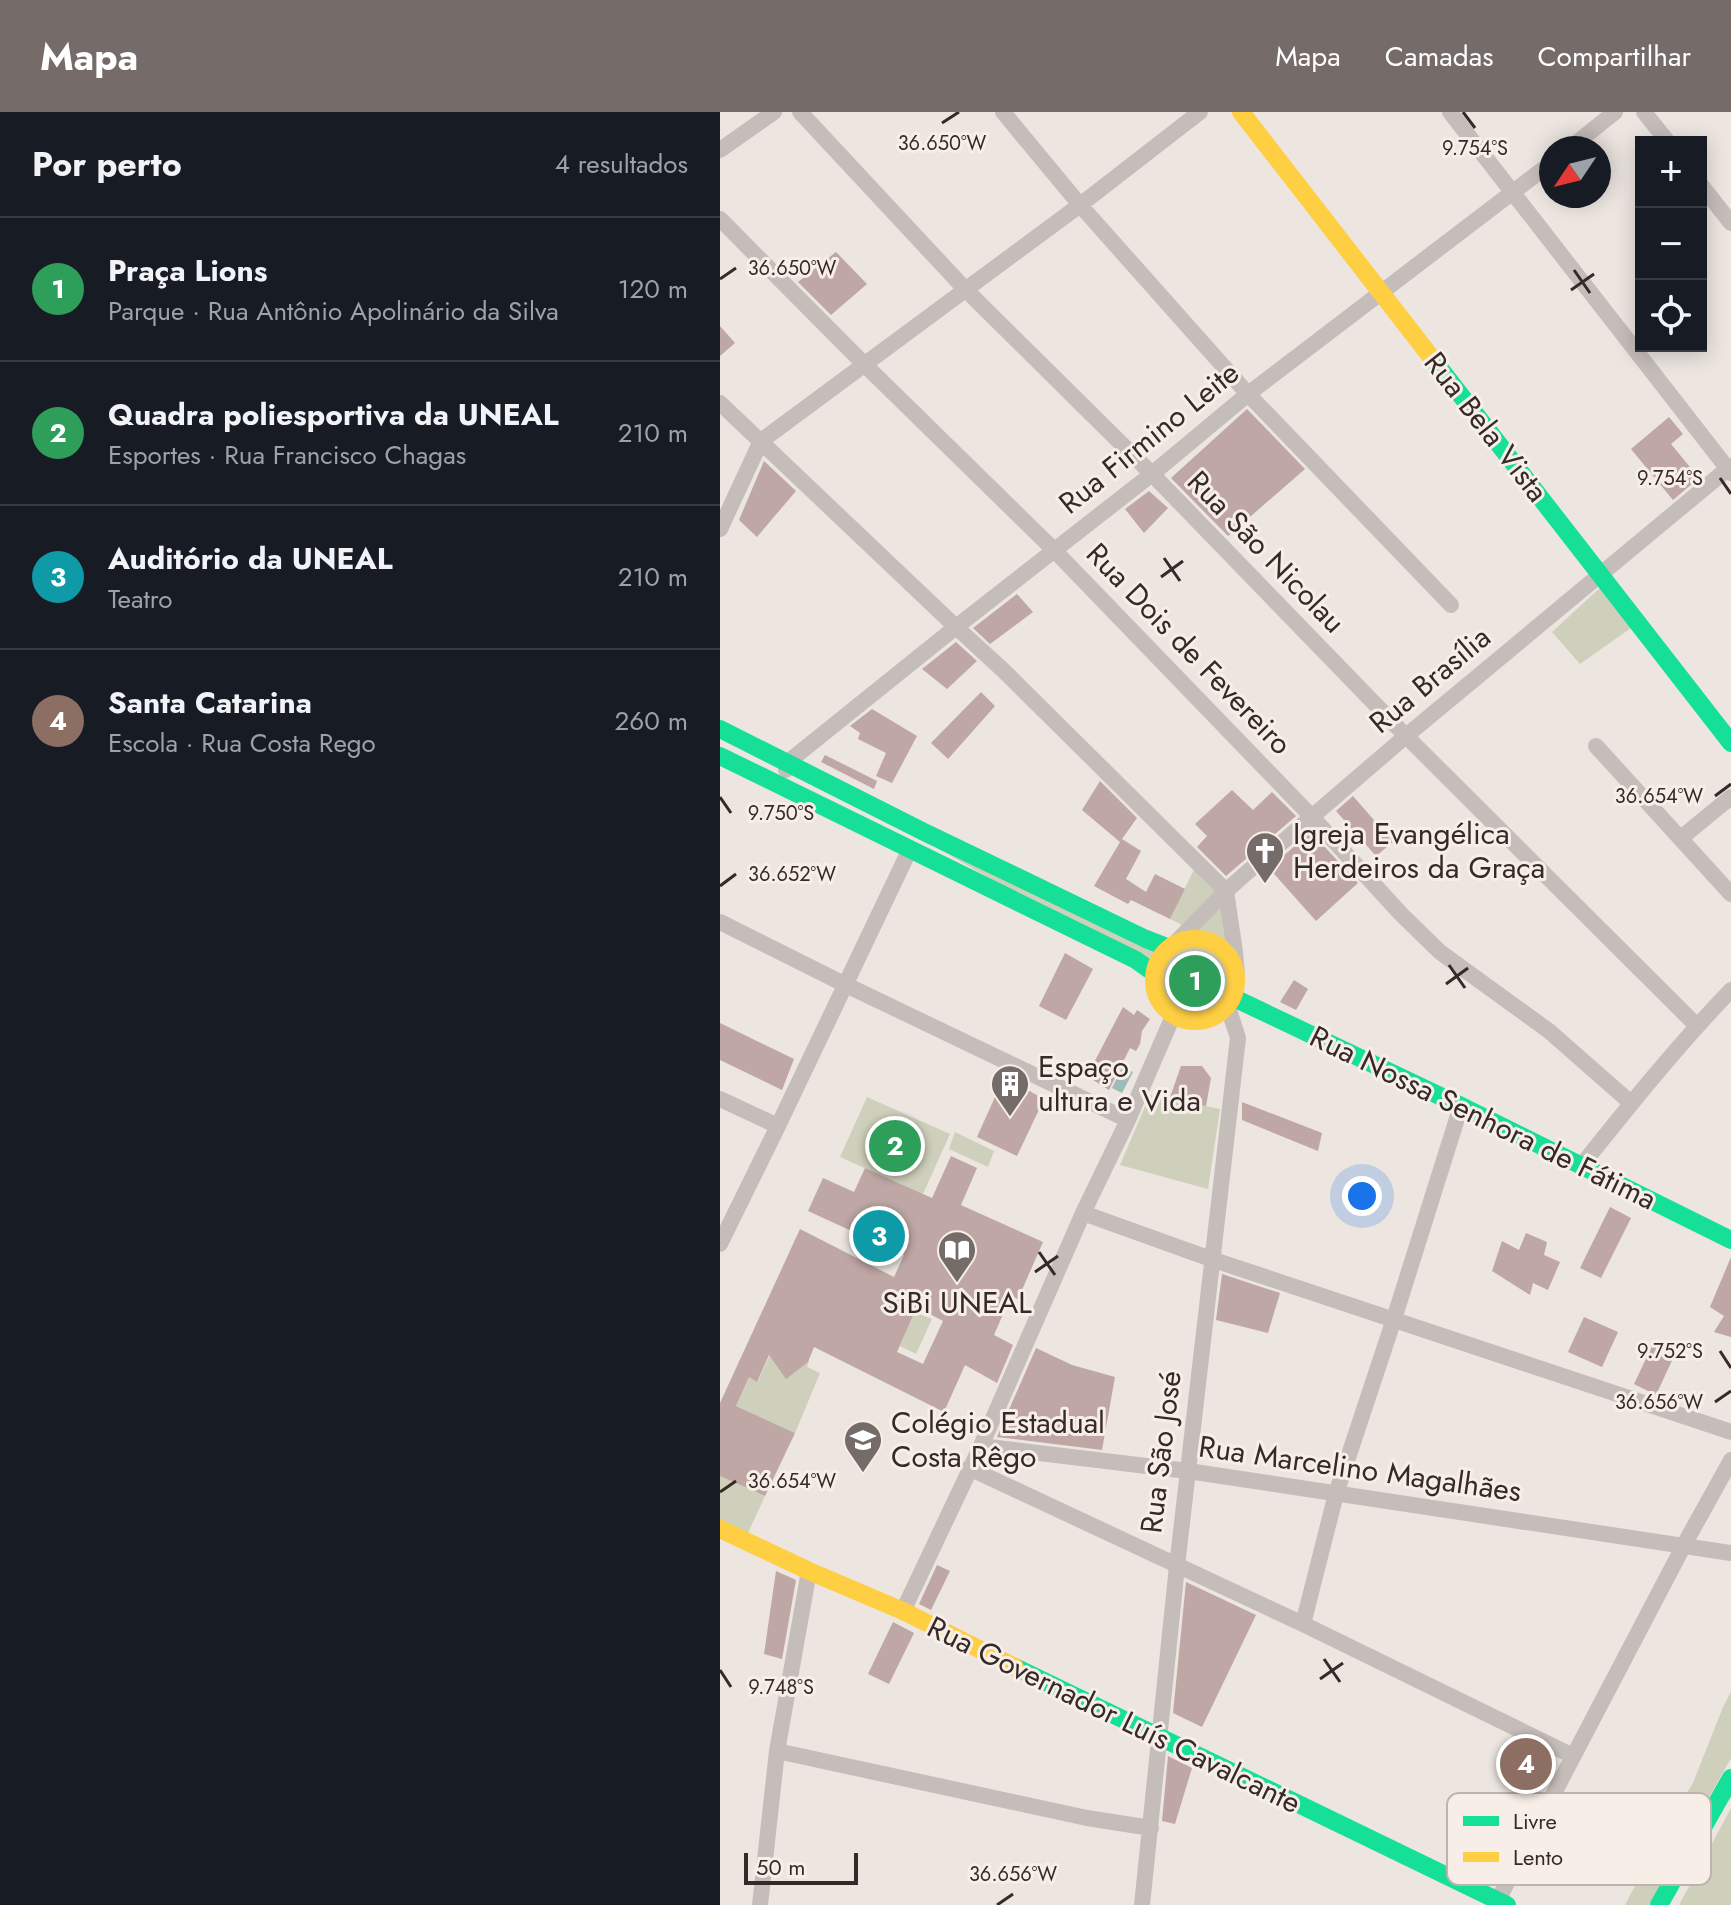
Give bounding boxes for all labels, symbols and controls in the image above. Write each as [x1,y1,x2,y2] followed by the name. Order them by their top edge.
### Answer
[40,29,138,84] text: Mapa
[1275,36,1341,77] text: Mapa
[1385,36,1493,77] text: Camadas
[1537,36,1691,77] text: Compartilhar
[898,129,986,158] text: 36.650°W
[1442,134,1508,163] text: 9.754°S
[1539,136,1611,208] north arrow
[1635,136,1707,352] map controls
[1635,136,1707,208] button: +
[32,140,182,189] text: Por perto
[555,145,688,183] text: 4 resultados
[1635,208,1707,280] button: −
[108,249,267,292] text: Praça Lions
[748,254,836,283] text: 36.650°W
[51,270,65,308] text: 1
[618,270,688,308] text: 120 m
[1635,280,1707,352] button: locate
[108,292,559,330] text: Parque · Rua Antônio Apolinário da Silva
[1414,343,1559,511] street label: Rua Bela Vista
[1049,351,1248,524] street label: Rua Firmino Leite
[108,393,559,436] text: Quadra poliesportiva da UNEAL
[49,414,67,452] text: 2
[618,414,688,452] text: 210 m
[108,436,466,474] text: Esportes · Rua Francisco Chagas
[1178,461,1355,643] street label: Rua São Nicolau
[1637,464,1703,493] text: 9.754°S
[1077,533,1302,764] street label: Rua Dois de Fevereiro
[108,537,393,580] text: Auditório da UNEAL
[50,558,66,596] text: 3
[618,558,688,596] text: 210 m
[108,580,172,618] text: Teatro
[1360,616,1500,743] street label: Rua Brasília
[108,681,312,724] text: Santa Catarina
[49,702,67,740] text: 4
[615,702,688,740] text: 260 m
[108,724,376,762] text: Escola · Rua Costa Rego
[1615,782,1703,811] text: 36.654°W
[748,799,814,828] text: 9.750°S
[1293,812,1545,889] place label: Igreja Evangélica Herdeiros da Graça
[1244,830,1286,885] church icon: Igreja Evangélica Herdeiros da Graça
[748,860,836,889] text: 36.652°W
[1169,951,1221,1011] pin: 1
[1303,1015,1664,1220] street label: Rua Nossa Senhora de Fátima
[1038,1045,1201,1122] place label: Espaço ultura e Vida
[989,1063,1031,1118] building icon: Espaço ultura e Vida
[869,1116,921,1176] pin: 2
[1342,1176,1382,1216] your location
[853,1206,905,1266] pin: 3
[936,1229,978,1284] library icon: SiBi UNEAL
[882,1281,1032,1324] place label: SiBi UNEAL
[1637,1337,1703,1366] text: 9.752°S
[1129,1368,1192,1536] street label: Rua São José
[1615,1388,1703,1417] text: 36.656°W
[891,1401,1105,1478] place label: Colégio Estadual Costa Rêgo
[842,1419,884,1474] school or university icon: Colégio Estadual Costa Rêgo
[1196,1425,1524,1512] street label: Rua Marcelino Magalhães
[748,1467,836,1496] text: 36.654°W
[920,1605,1308,1824] street label: Rua Governador Luís Cavalcante
[748,1673,814,1702] text: 9.748°S
[1500,1734,1552,1794] pin: 4
[1447,1793,1711,1885] legend
[1513,1805,1557,1837] text: Livre
[1513,1841,1563,1873] text: Lento
[744,1849,858,1885] scale bar
[756,1851,805,1883] text: 50 m
[969,1860,1057,1889] text: 36.656°W

